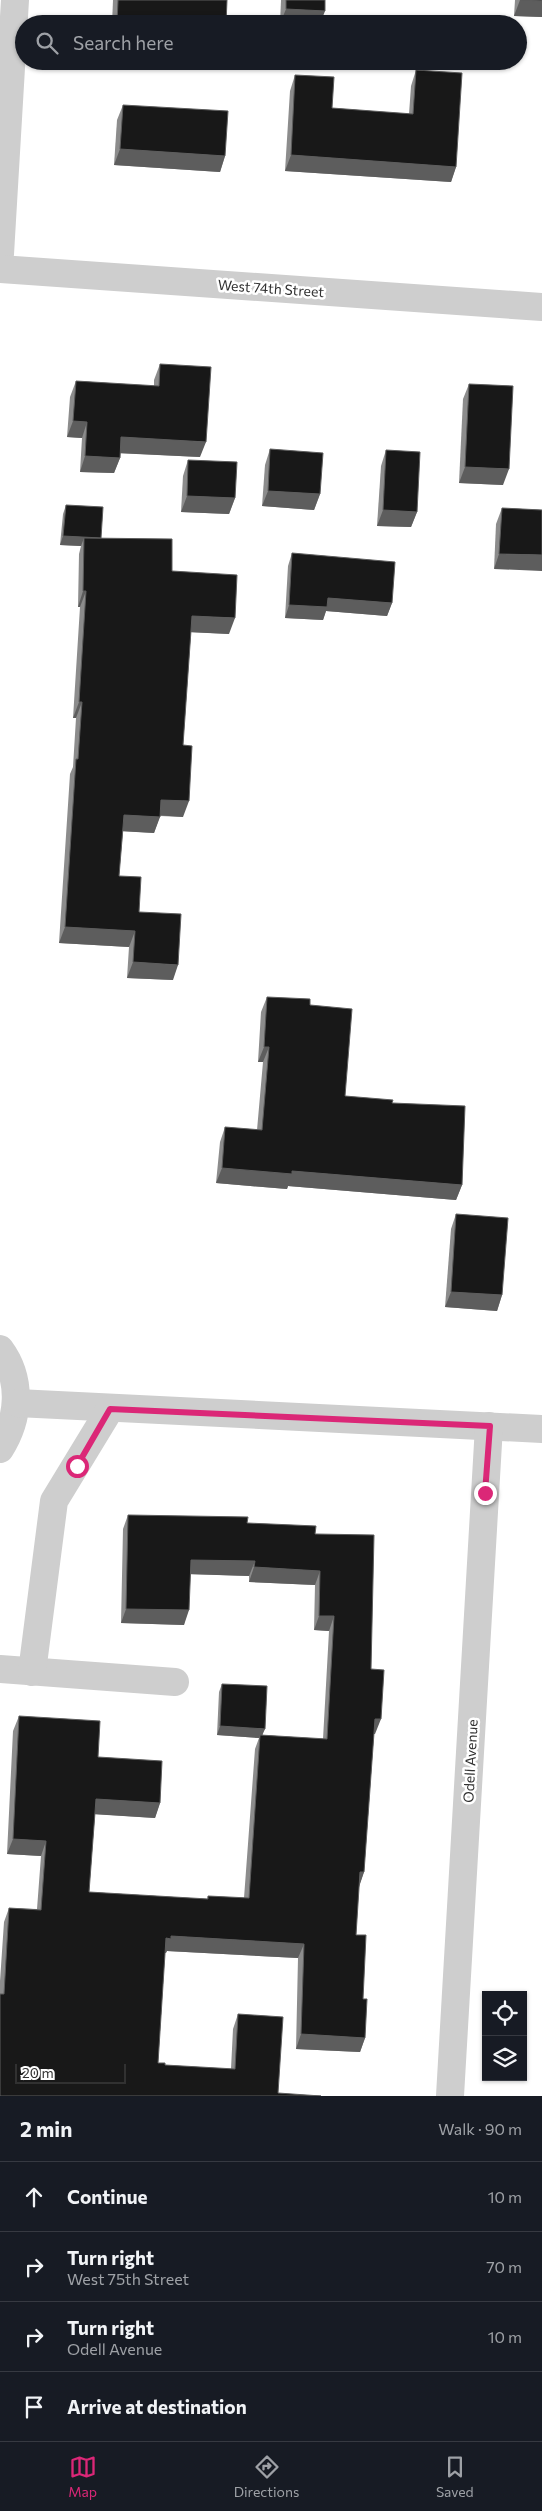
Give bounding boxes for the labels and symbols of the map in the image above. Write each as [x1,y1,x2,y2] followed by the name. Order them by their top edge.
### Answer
[217,276,325,300] street label: West 74th Street
[66,1455,89,1478] route start
[474,1482,497,1505] route end
[459,1719,481,1803] street label: Odell Avenue
[15,2061,126,2084] scale bar

